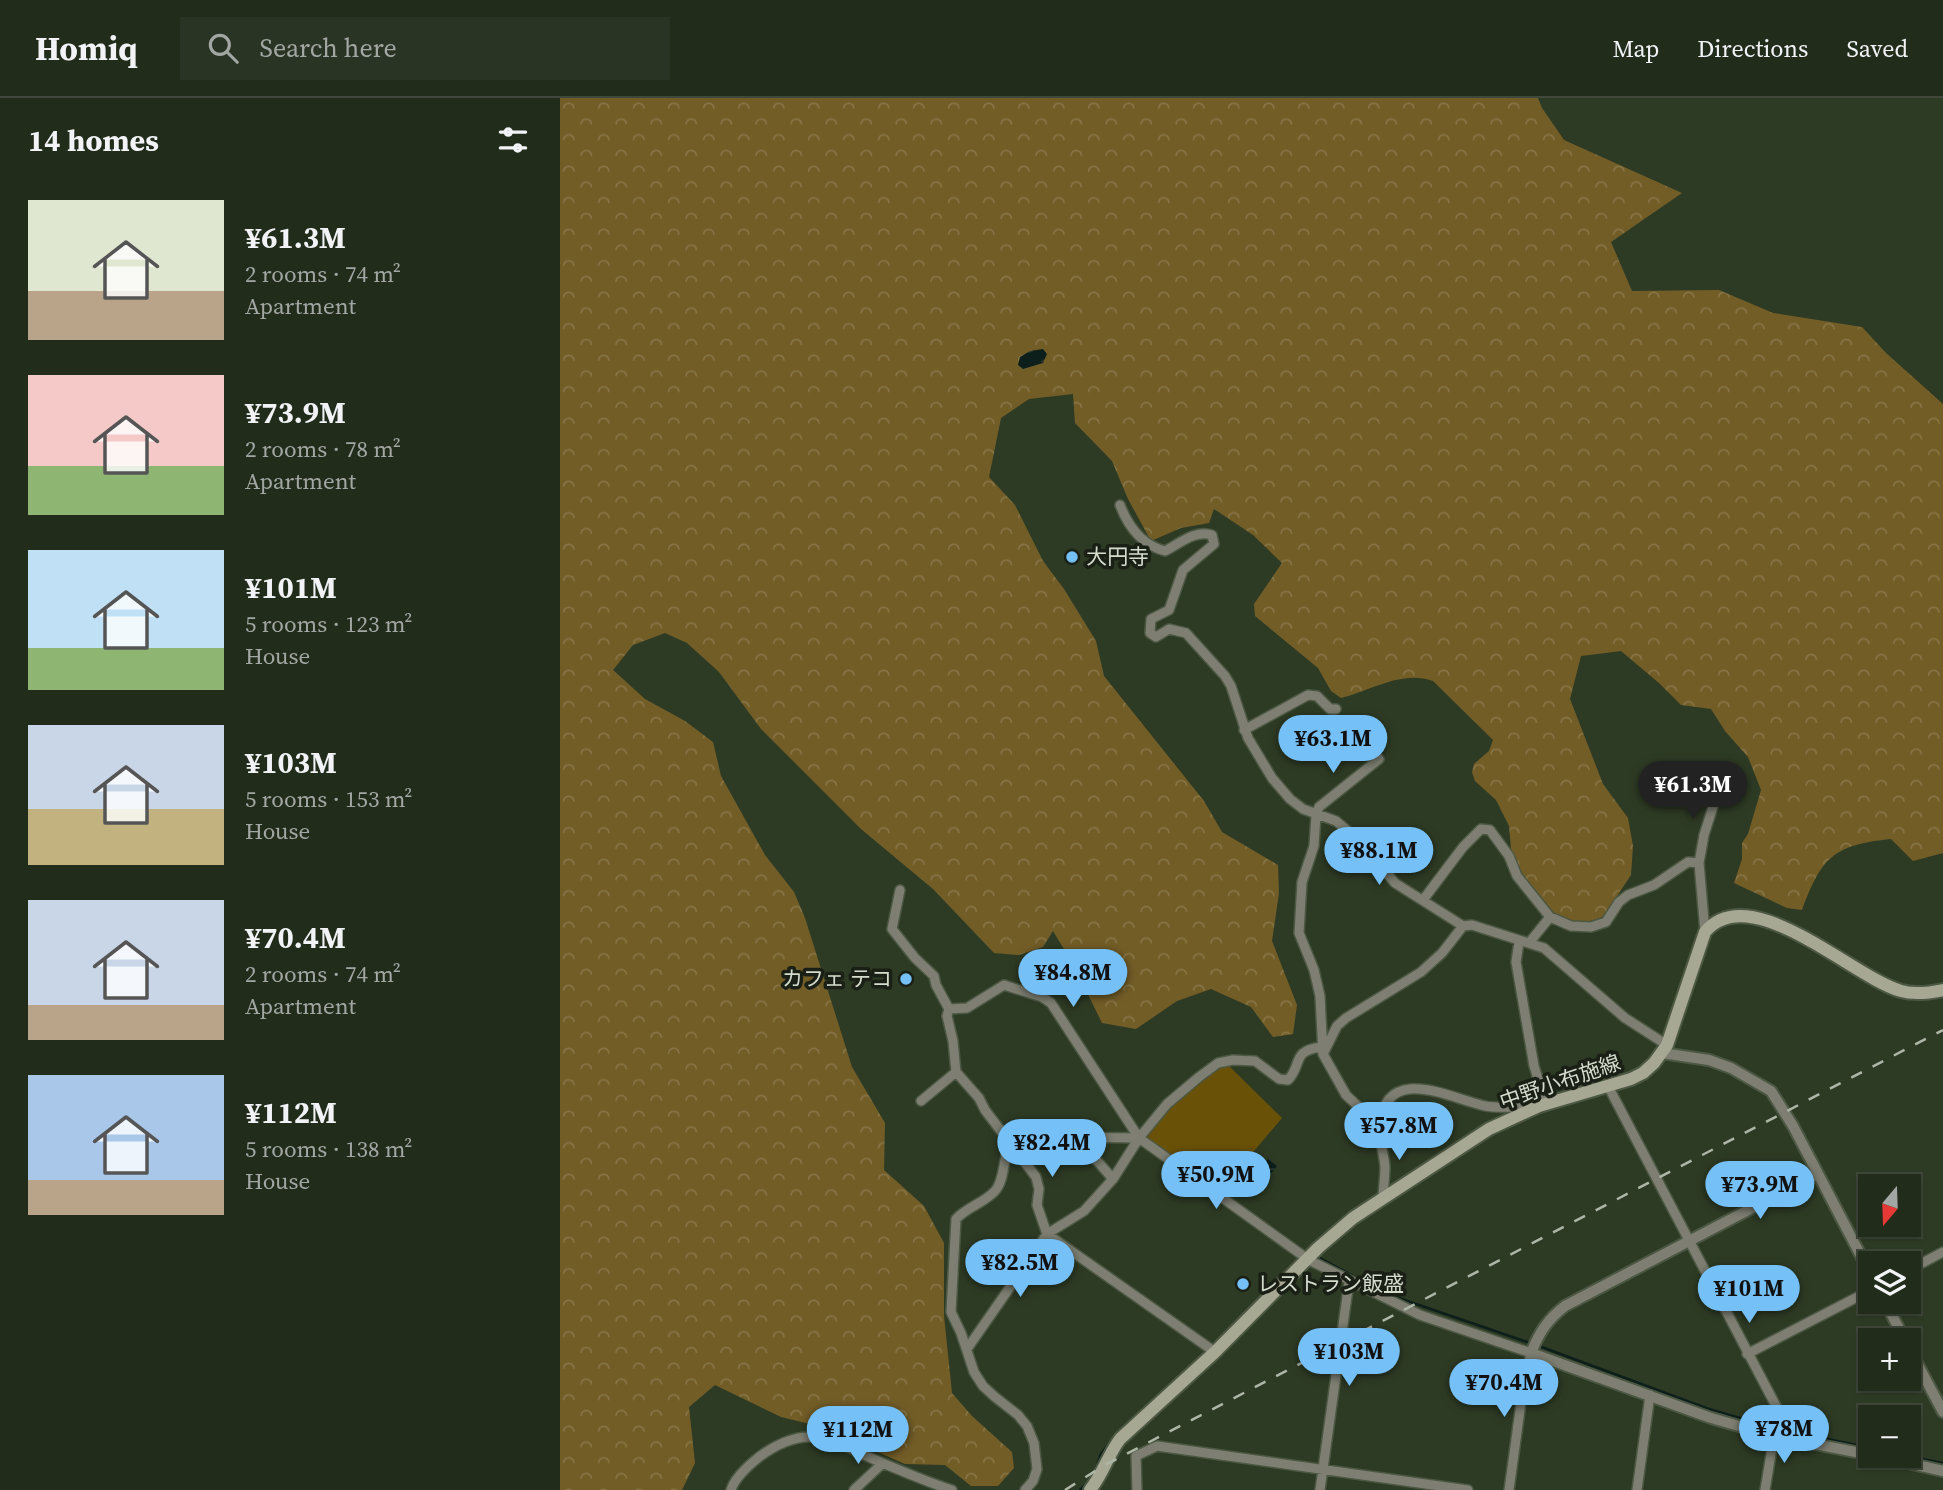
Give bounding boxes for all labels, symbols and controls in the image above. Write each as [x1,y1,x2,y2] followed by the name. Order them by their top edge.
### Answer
[180,17,670,80] search box
[35,26,138,71] text: Homiq
[204,29,242,67] icon: search
[260,30,397,66] text: Search here
[1612,32,1659,65] text: Map
[1697,32,1808,65] text: Directions
[1846,32,1908,65] text: Saved
[28,120,159,161] text: 14 homes
[494,121,532,159] icon: filters
[245,217,346,258] text: ¥61.3M
[84,228,168,312] icon: home
[245,258,401,290] text: 2 rooms · 74 m²
[245,290,356,322] text: Apartment
[245,392,346,433] text: ¥73.9M
[84,403,168,487] icon: home
[245,433,401,465] text: 2 rooms · 78 m²
[245,465,356,497] text: Apartment
[1086,542,1149,571] place label: 大円寺
[1064,549,1080,565] marker: 大円寺
[245,567,337,608] text: ¥101M
[84,578,168,662] icon: home
[245,608,412,640] text: 5 rooms · 123 m²
[245,640,310,672] text: House
[1276,716,1390,775] pin: ¥63.1M
[1294,722,1372,754] text: ¥63.1M
[245,742,337,783] text: ¥103M
[84,753,168,837] icon: home
[1636,762,1750,821] pin: ¥61.3M
[1654,768,1732,800] text: ¥61.3M
[245,783,412,815] text: 5 rooms · 153 m²
[245,815,310,847] text: House
[1322,828,1436,887] pin: ¥88.1M
[1340,834,1418,866] text: ¥88.1M
[245,917,346,958] text: ¥70.4M
[84,928,168,1012] icon: home
[1016,950,1130,1009] pin: ¥84.8M
[1034,956,1112,988] text: ¥84.8M
[245,958,401,990] text: 2 rooms · 74 m²
[782,964,892,993] place label: カフェ テコ
[898,971,914,987] marker: カフェ テコ
[245,990,356,1022] text: Apartment
[1496,1047,1624,1116] street label: 中野小布施線
[245,1092,337,1133] text: ¥112M
[1342,1102,1456,1162] pin: ¥57.8M
[84,1103,168,1187] icon: home
[1360,1109,1438,1141] text: ¥57.8M
[995,1119,1109,1179] pin: ¥82.4M
[1013,1126,1091,1158] text: ¥82.4M
[245,1133,412,1165] text: 5 rooms · 138 m²
[1159,1152,1273,1211] pin: ¥50.9M
[1177,1158,1255,1190] text: ¥50.9M
[1703,1162,1817,1221] pin: ¥73.9M
[245,1165,310,1197] text: House
[1721,1168,1799,1200] text: ¥73.9M
[1858,1174,1922,1237] north arrow
[1858,1174,1921,1468] map controls
[963,1240,1077,1299] pin: ¥82.5M
[981,1246,1059,1278] text: ¥82.5M
[1858,1251,1921,1314] button: layers
[1700,1266,1798,1325] pin: ¥101M
[1257,1269,1404,1298] place label: レストラン飯盛
[1714,1272,1784,1304] text: ¥101M
[1235,1276,1251,1292] marker: レストラン飯盛
[1300,1328,1398,1388] pin: ¥103M
[1858,1328,1921,1391] button: +
[1314,1335,1384,1367] text: ¥103M
[1447,1360,1561,1419] pin: ¥70.4M
[1465,1366,1543,1398] text: ¥70.4M
[1858,1405,1921,1468] button: −
[809,1406,907,1466] pin: ¥112M
[1743,1406,1825,1465] pin: ¥78M
[1755,1412,1813,1444] text: ¥78M
[823,1413,893,1445] text: ¥112M

